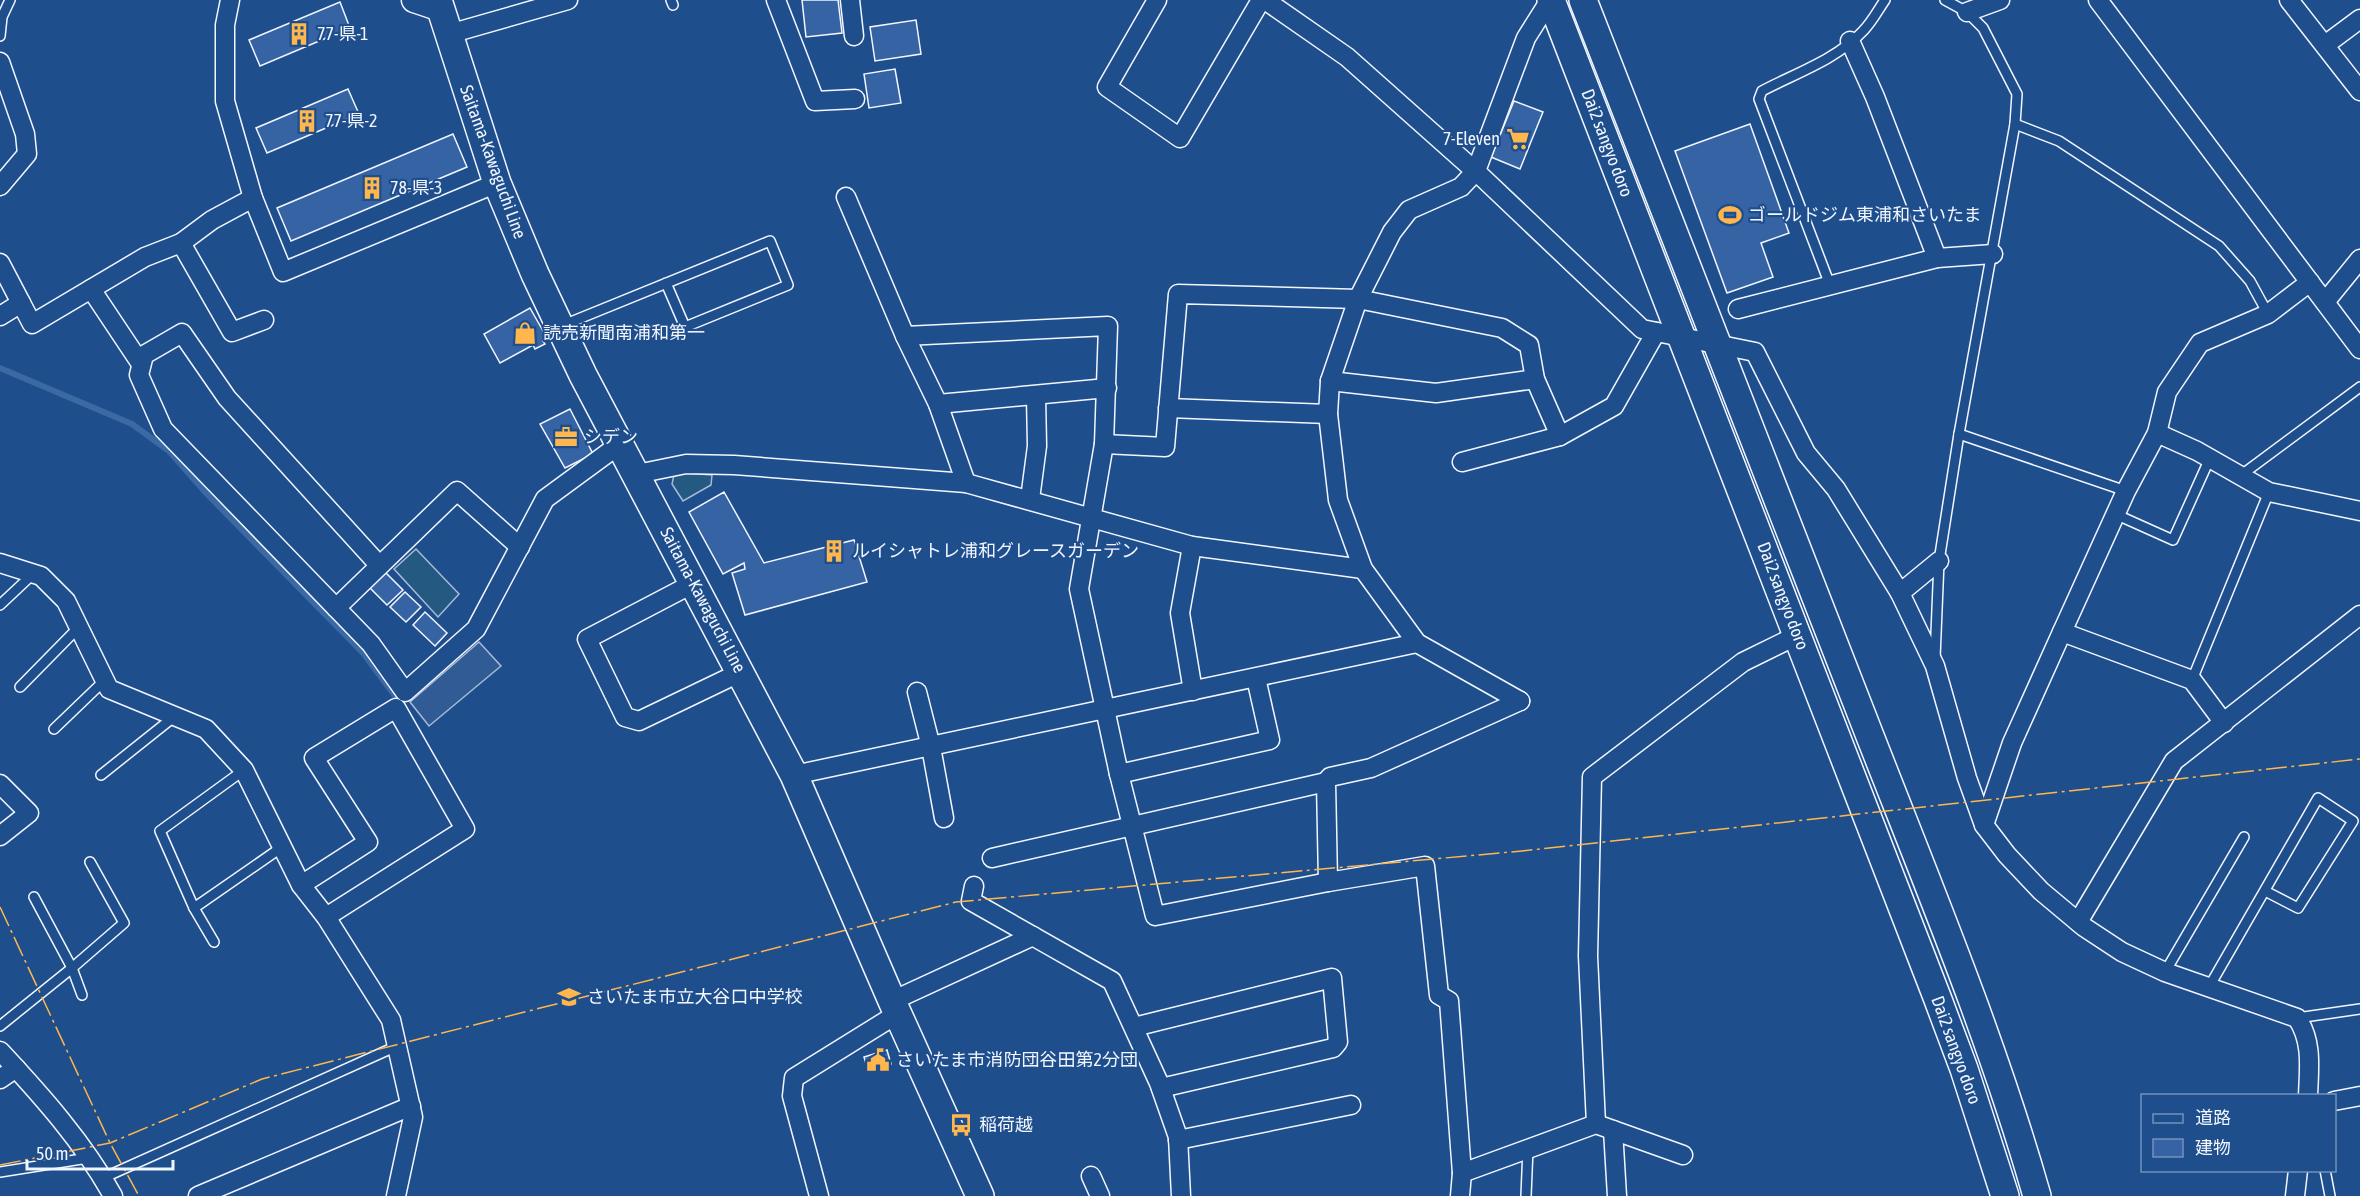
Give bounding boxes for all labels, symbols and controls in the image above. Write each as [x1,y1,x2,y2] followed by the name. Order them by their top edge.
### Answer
[286,21,312,47] building icon: 77-県-1
[317,23,368,44] place label: 77-県-1
[456,82,531,241] street label: Saitama-Kawaguchi Line
[1577,86,1638,200] street label: Dai2 sangyo doro
[294,108,320,134] building icon: 77-県-2
[325,110,377,131] place label: 77-県-2
[1505,126,1531,152] supermarket icon: 7-Eleven
[1443,128,1500,149] place label: 7-Eleven
[359,175,385,201] building icon: 78-県-3
[390,177,442,198] place label: 78-県-3
[1717,202,1743,228] sports icon: ゴールドジム東浦和さいたま
[1748,204,1981,225] place label: ゴールドジム東浦和さいたま
[512,320,538,346] shop icon: 読売新聞南浦和第一
[543,322,705,343] place label: 読売新聞南浦和第一
[553,424,579,450] office icon: シデン
[584,426,638,447] place label: シデン
[656,523,751,676] street label: Saitama-Kawaguchi Line
[821,538,847,564] building icon: ルイシャトレ浦和グレースガーデン
[1753,539,1814,653] street label: Dai2 sangyo doro
[852,540,1139,561] place label: ルイシャトレ浦和グレースガーデン
[556,984,582,1010] school or university icon: さいたま市立大谷口中学校
[587,986,802,1007] place label: さいたま市立大谷口中学校
[1927,993,1986,1107] street label: Dai2 sangyo doro
[865,1047,891,1073] public building icon: さいたま市消防団谷田第2分団
[896,1049,1138,1070] place label: さいたま市消防団谷田第2分団
[2141,1094,2336,1172] legend
[2195,1107,2231,1128] text: 道路
[948,1112,974,1138] bus stop icon: 稲荷越
[979,1114,1033,1135] place label: 稲荷越
[27,1133,172,1171] scale bar
[2195,1137,2231,1158] text: 建物
[36,1143,68,1164] text: 50 m

